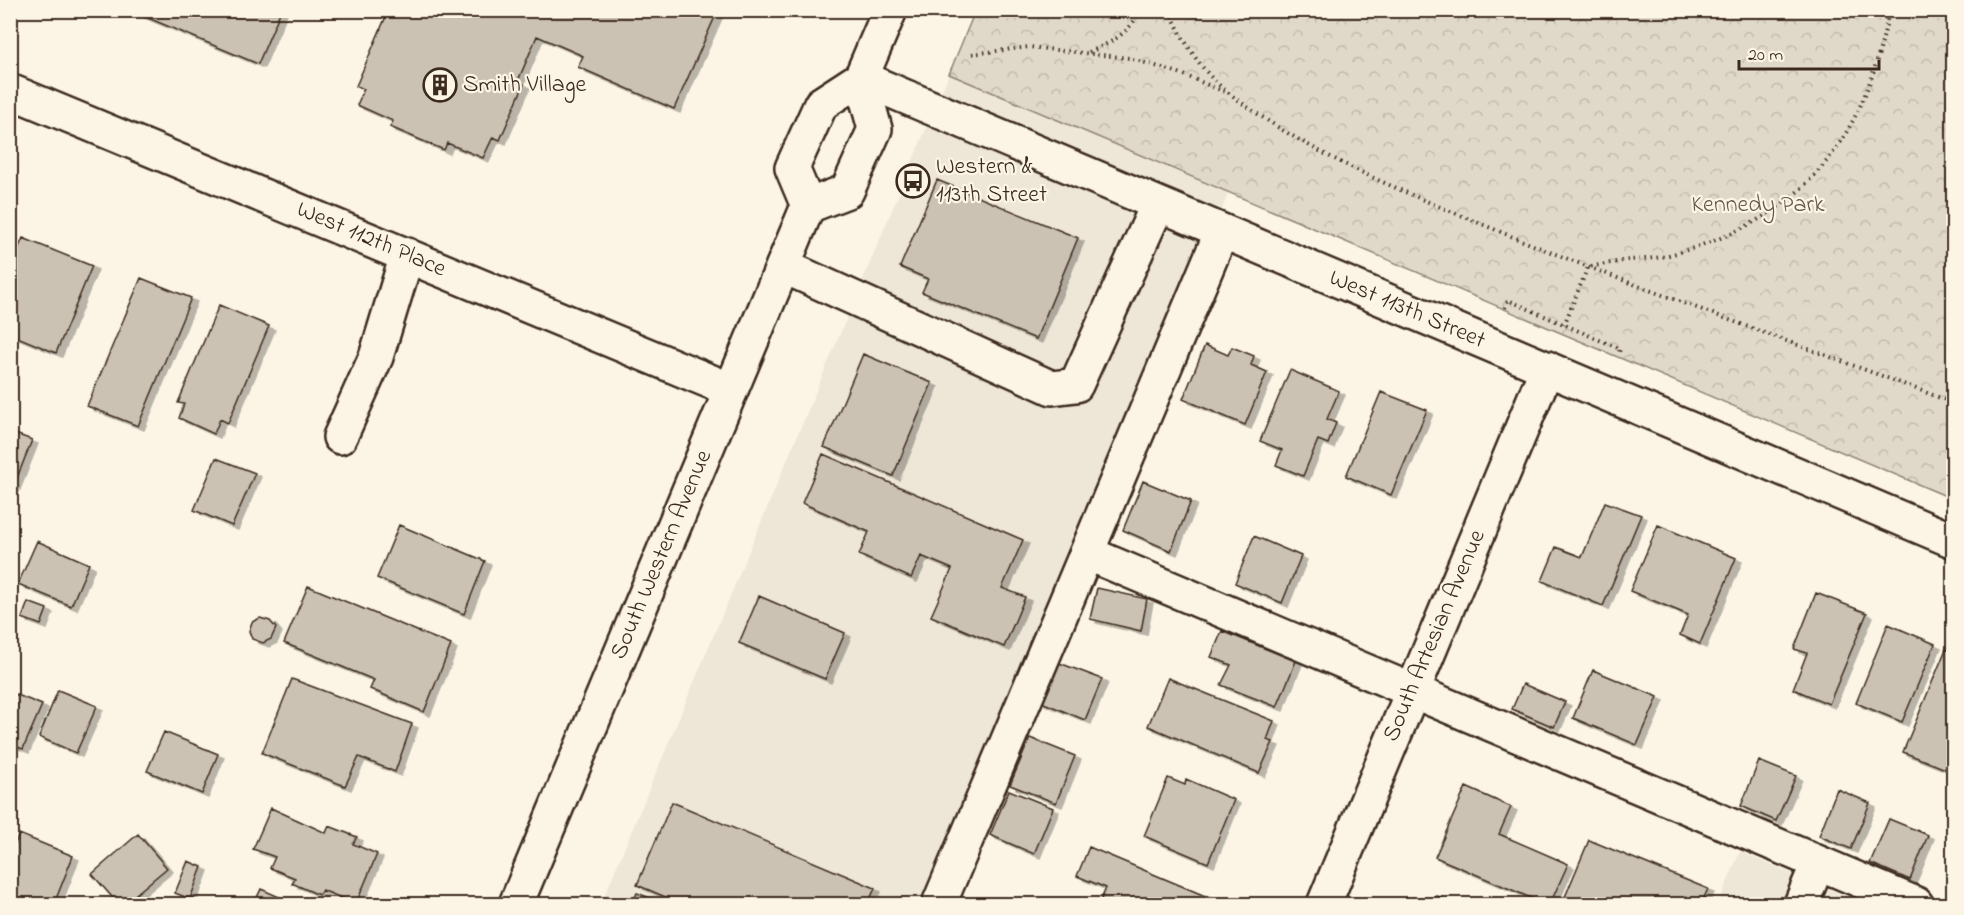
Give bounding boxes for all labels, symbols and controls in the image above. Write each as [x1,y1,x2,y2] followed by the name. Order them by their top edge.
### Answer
[1739,33,1878,71] scale bar
[1748,43,1783,69] text: 20 m
[422,67,458,103] building icon: Smith Village
[463,68,586,103] place label: Smith Village
[936,150,1047,213] place label: Western & 113th Street
[895,163,931,199] bus stop icon: Western & 113th Street
[1691,188,1825,224] park label: Kennedy Park
[291,193,451,287] street label: West 112th Place
[1323,261,1491,359] street label: West 113th Street
[602,445,722,665] street label: South Western Avenue
[1375,524,1496,747] street label: South Artesian Avenue

